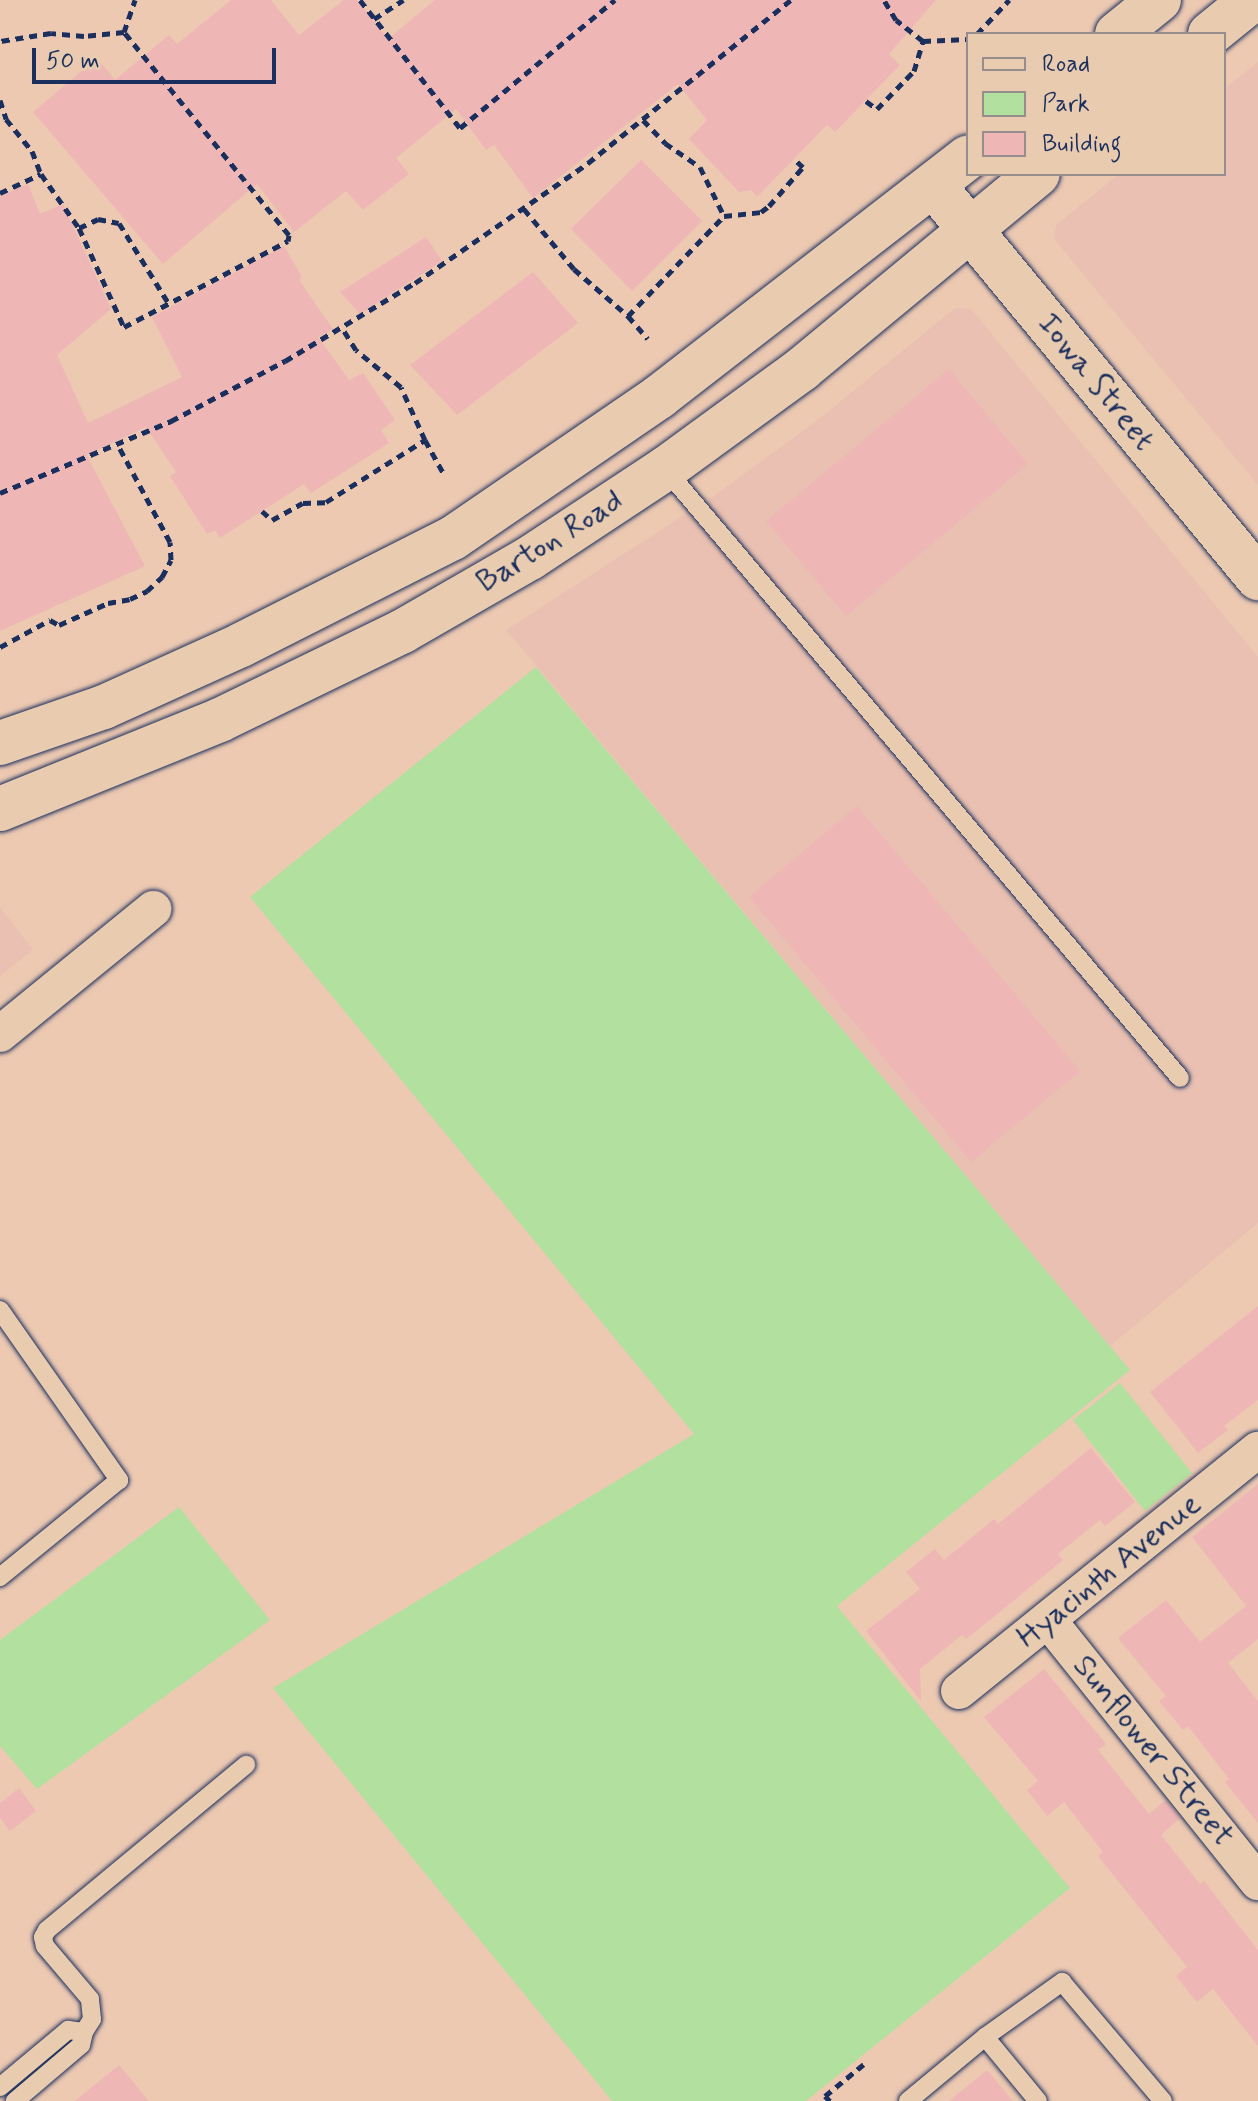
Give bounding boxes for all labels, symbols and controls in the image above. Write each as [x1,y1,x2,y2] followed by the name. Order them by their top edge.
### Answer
[36,32,280,82] scale bar
[966,32,1226,176] legend
[46,46,100,77] text: 50 m
[1042,49,1090,80] text: Road
[1042,89,1090,120] text: Park
[1042,129,1122,160] text: Building
[1027,303,1165,461] street label: Iowa Street
[470,482,630,602] street label: Barton Road
[1009,1485,1209,1657] street label: Hyacinth Avenue
[1065,1648,1241,1854] street label: Sunflower Street

